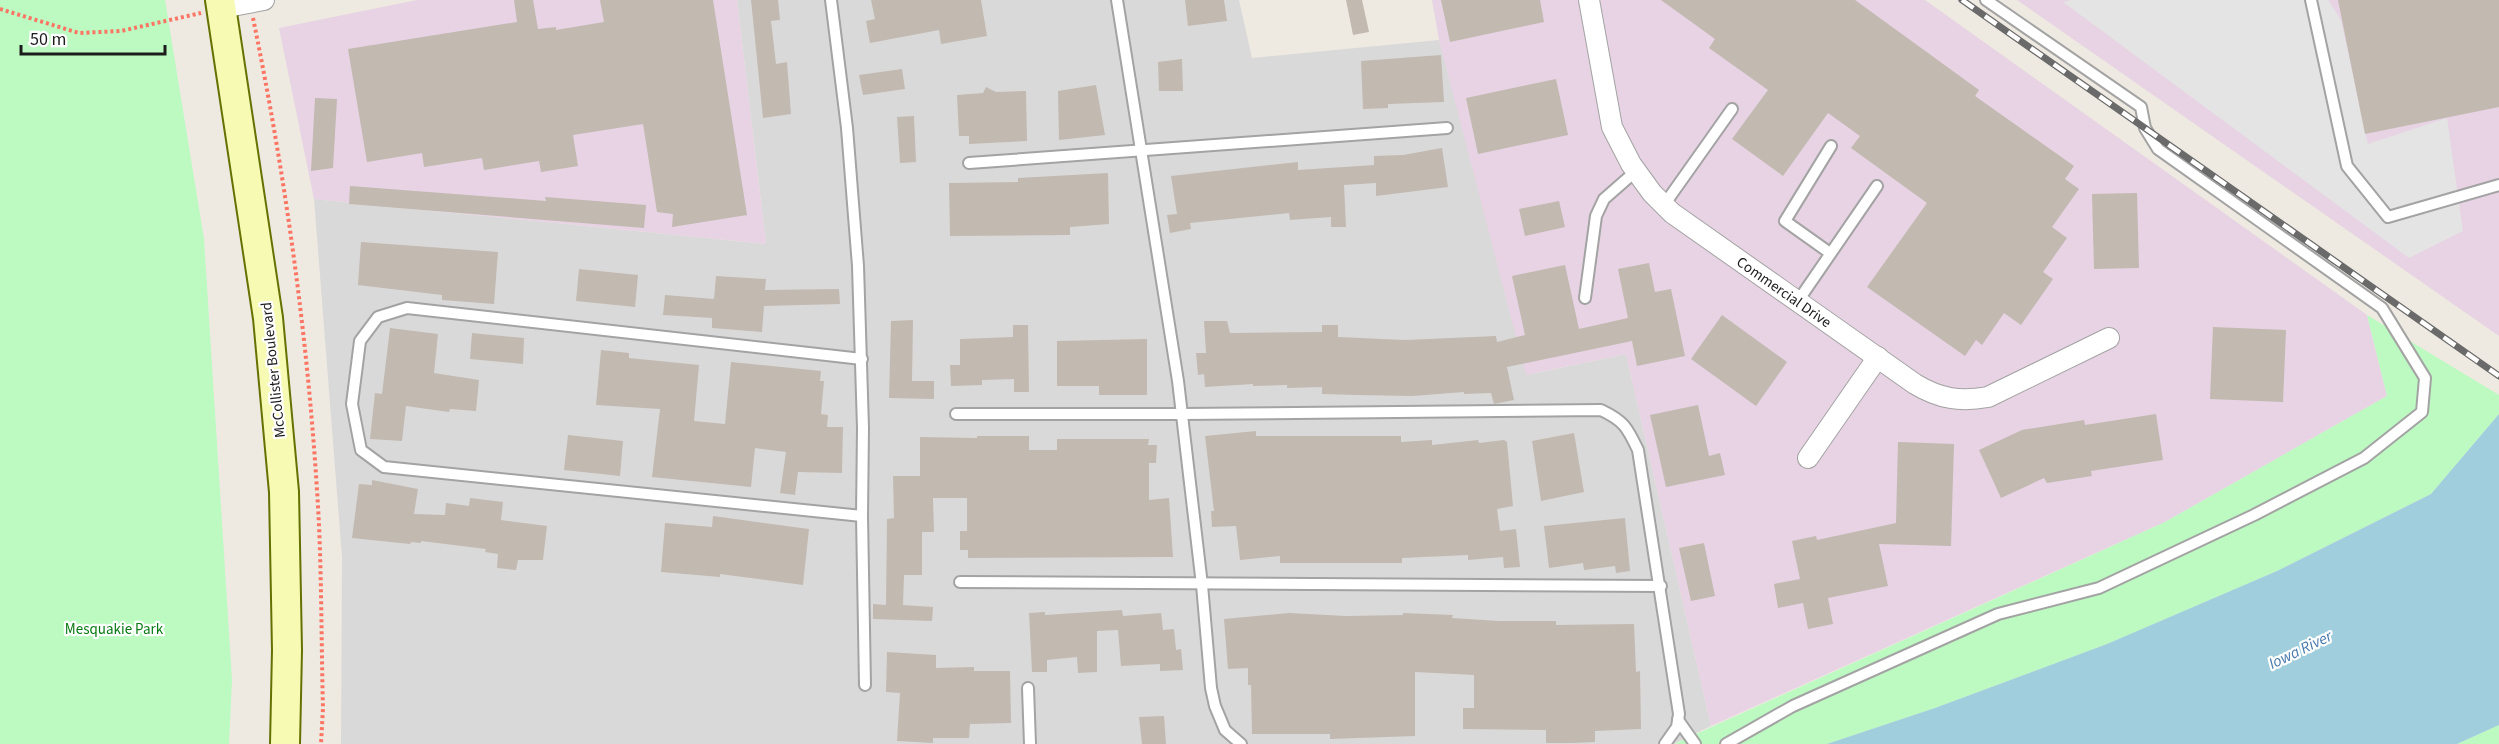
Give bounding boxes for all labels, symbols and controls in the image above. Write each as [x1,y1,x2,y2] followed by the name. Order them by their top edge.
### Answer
[21,18,165,56] scale bar
[30,27,66,52] text: 50 m
[1732,252,1835,333] street label: Commercial Drive
[256,301,291,439] street label: McCollister Boulevard
[65,619,164,640] park label: Mesquakie Park
[2265,624,2337,675] water label: Iowa River

